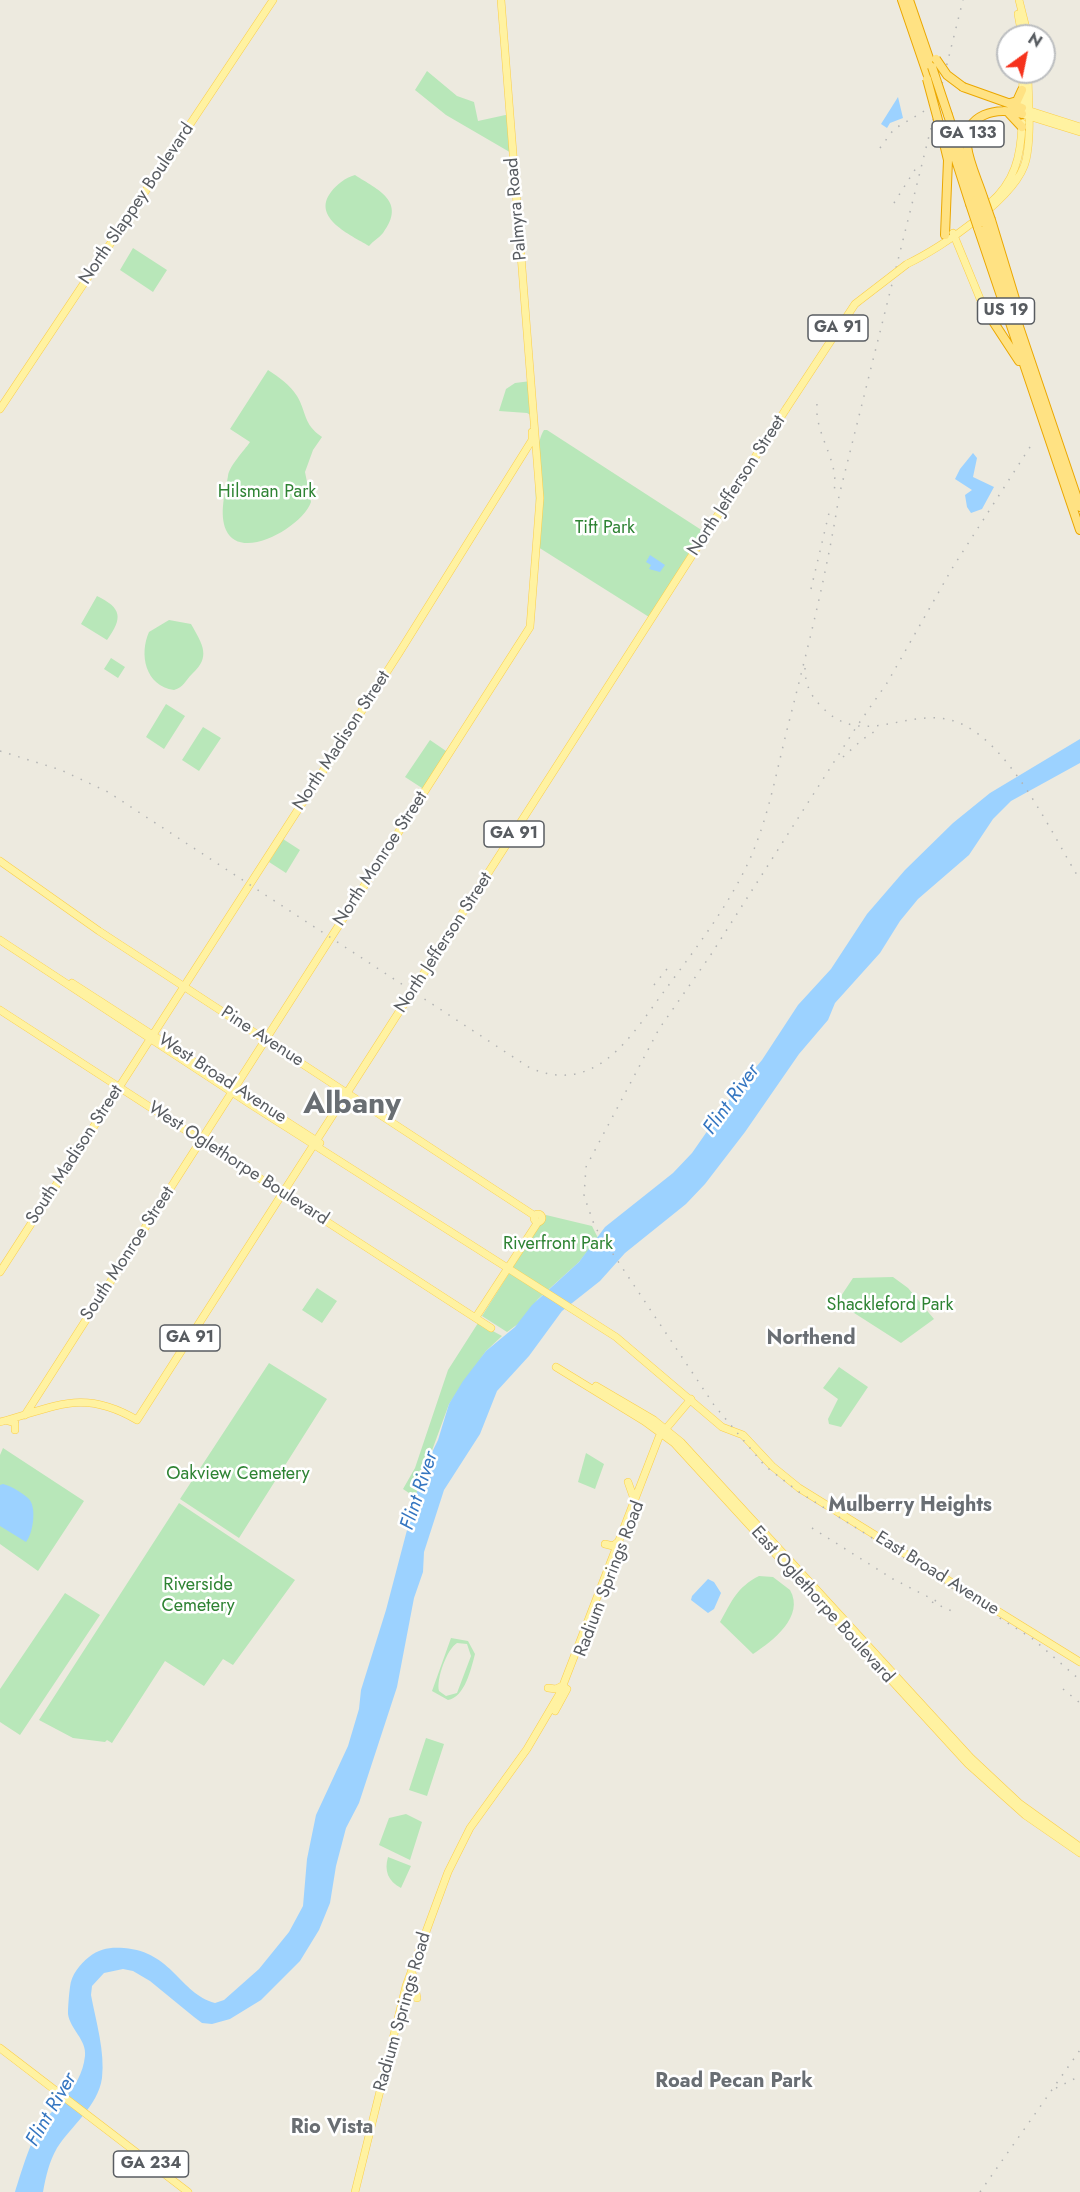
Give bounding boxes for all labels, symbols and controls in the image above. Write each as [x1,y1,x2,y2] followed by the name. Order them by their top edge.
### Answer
[996,24,1056,84] north arrow
[1023,27,1047,53] text: N
[75,119,199,289] street label: North Slappey Boulevard
[932,121,1004,147] road number: GA 133
[502,157,532,261] street label: Palmyra Road
[978,298,1034,324] road number: US 19
[808,315,868,341] road number: GA 91
[683,412,791,560] street label: North Jefferson Street
[218,482,316,504] park label: Hilsman Park
[575,518,635,540] park label: Tift Park
[289,667,395,815] street label: North Madison Street
[329,788,433,930] street label: North Monroe Street
[484,821,544,847] road number: GA 91
[390,869,498,1017] street label: North Jefferson Street
[216,1002,308,1072] street label: Pine Avenue
[154,1029,290,1129] street label: West Broad Avenue
[699,1060,765,1140] water label: Flint River
[22,1081,128,1229] street label: South Madison Street
[303,1088,401,1124] district label: Albany
[144,1098,332,1230] street label: West Oglethorpe Boulevard
[77,1183,179,1325] street label: South Monroe Street
[503,1234,613,1256] park label: Riverfront Park
[827,1295,953,1317] park label: Shackleford Park
[160,1325,220,1351] road number: GA 91
[767,1327,855,1351] district label: Northend
[396,1449,444,1533] water label: Flint River
[166,1464,310,1486] park label: Oakview Cemetery
[828,1494,992,1518] district label: Mulberry Heights
[570,1498,650,1660] street label: Radium Springs Road
[746,1522,898,1688] street label: East Oglethorpe Boulevard
[871,1527,1003,1621] street label: East Broad Avenue
[161,1575,235,1618] park label: Riverside Cemetery
[370,1930,436,2094] street label: Radium Springs Road
[21,2069,83,2151] water label: Flint River
[655,2070,813,2094] district label: Road Pecan Park
[291,2116,373,2140] district label: Rio Vista
[114,2151,188,2177] road number: GA 234

